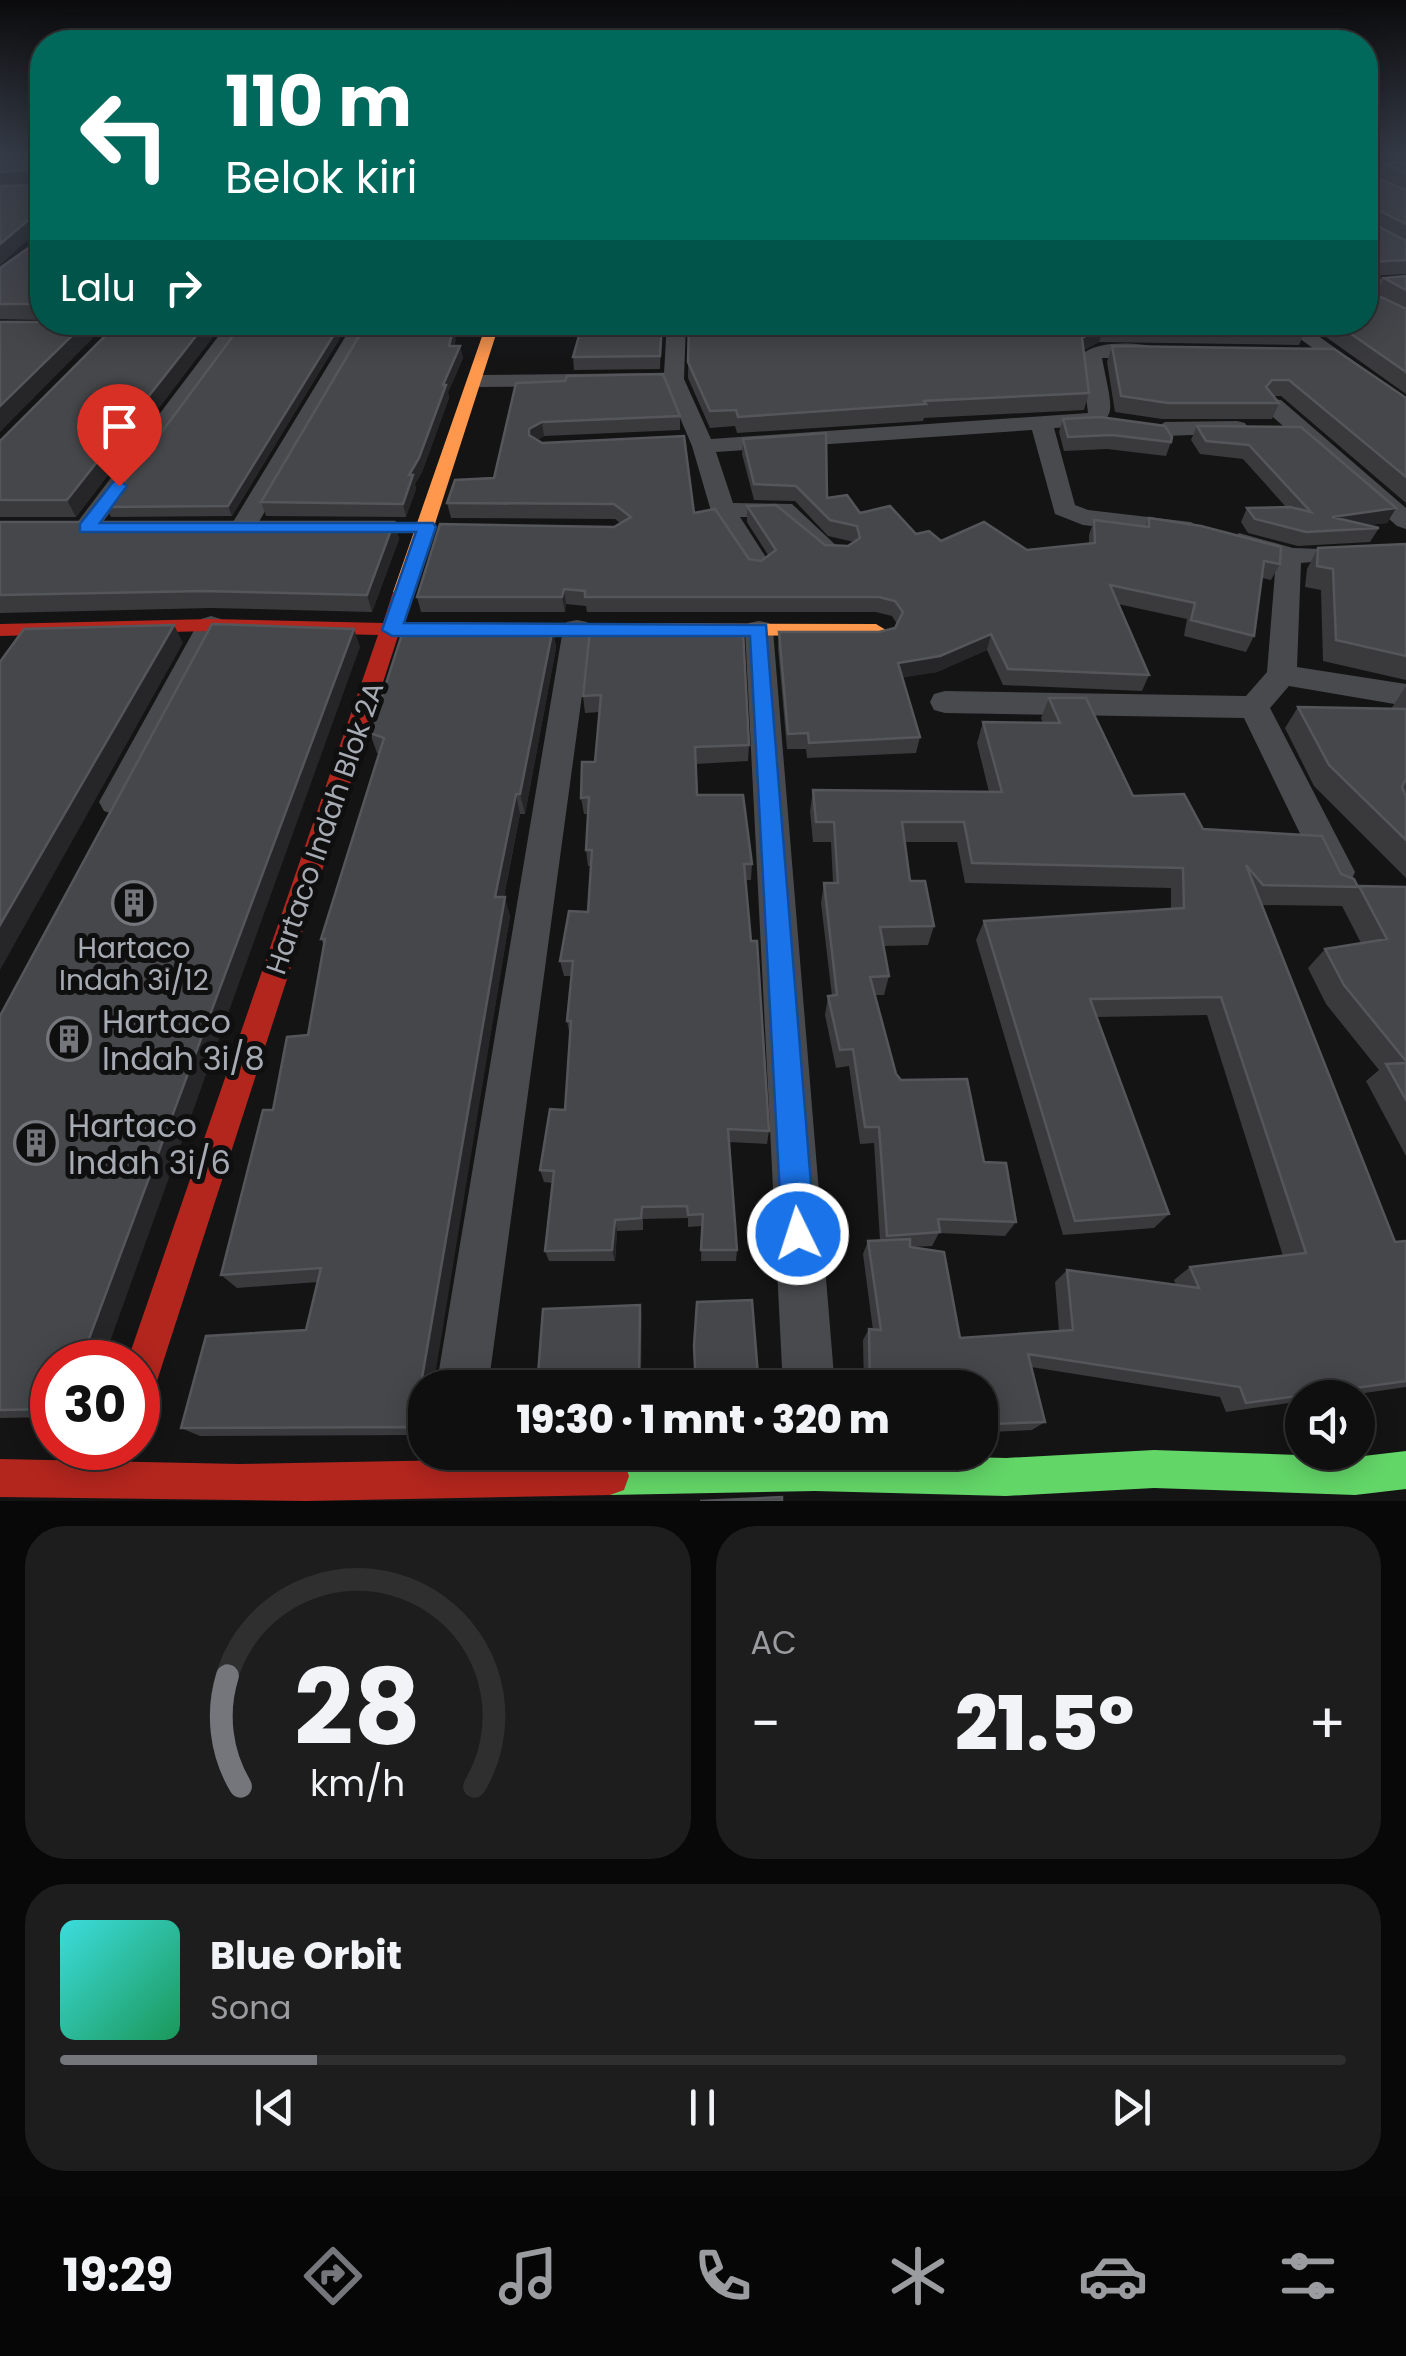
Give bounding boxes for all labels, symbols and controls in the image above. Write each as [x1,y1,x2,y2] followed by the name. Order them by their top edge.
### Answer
[225,52,412,151] text: 110 m
[60,70,190,200] icon: left
[225,146,418,209] text: Belok kiri
[156,260,211,315] icon: right
[60,261,136,314] text: Lalu
[77,384,162,487] pin
[92,399,147,454] icon: arrive
[257,676,393,980] street label: Hartaco Indah Blok 2A
[111,880,157,926] building icon: Hartaco Indah 3i/12
[59,929,209,1000] place label: Hartaco Indah 3i/12
[102,999,265,1081] place label: Hartaco Indah 3i/8
[46,1016,92,1062] building icon: Hartaco Indah 3i/8
[68,1103,231,1185] place label: Hartaco Indah 3i/6
[13,1120,59,1166] building icon: Hartaco Indah 3i/6
[746,1182,850,1286] position arrow
[30,1340,160,1470] speed limit sign: 30
[1285,1380,1375,1470] map controls
[1285,1380,1375,1470] button: sound
[516,1393,890,1446] text: 19:30 · 1 mnt · 320 m
[751,1620,797,1665] text: AC
[294,1635,421,1780] text: 28
[955,1671,1134,1776] text: 21.5°
[751,1685,781,1762] text: −
[1308,1685,1346,1762] text: +
[310,1758,405,1809] text: km/h
[210,1929,402,1982] text: Blue Orbit
[210,1985,291,2030] text: Sona
[247,2080,302,2135] icon: previous
[675,2080,730,2135] icon: pause
[1104,2080,1159,2135] icon: next
[298,2241,368,2311] icon: directions
[493,2241,563,2311] icon: music
[688,2241,758,2311] icon: phone
[883,2241,953,2311] icon: climate
[1078,2241,1148,2311] icon: car
[1273,2241,1343,2311] icon: filters
[63,2244,173,2307] text: 19:29

